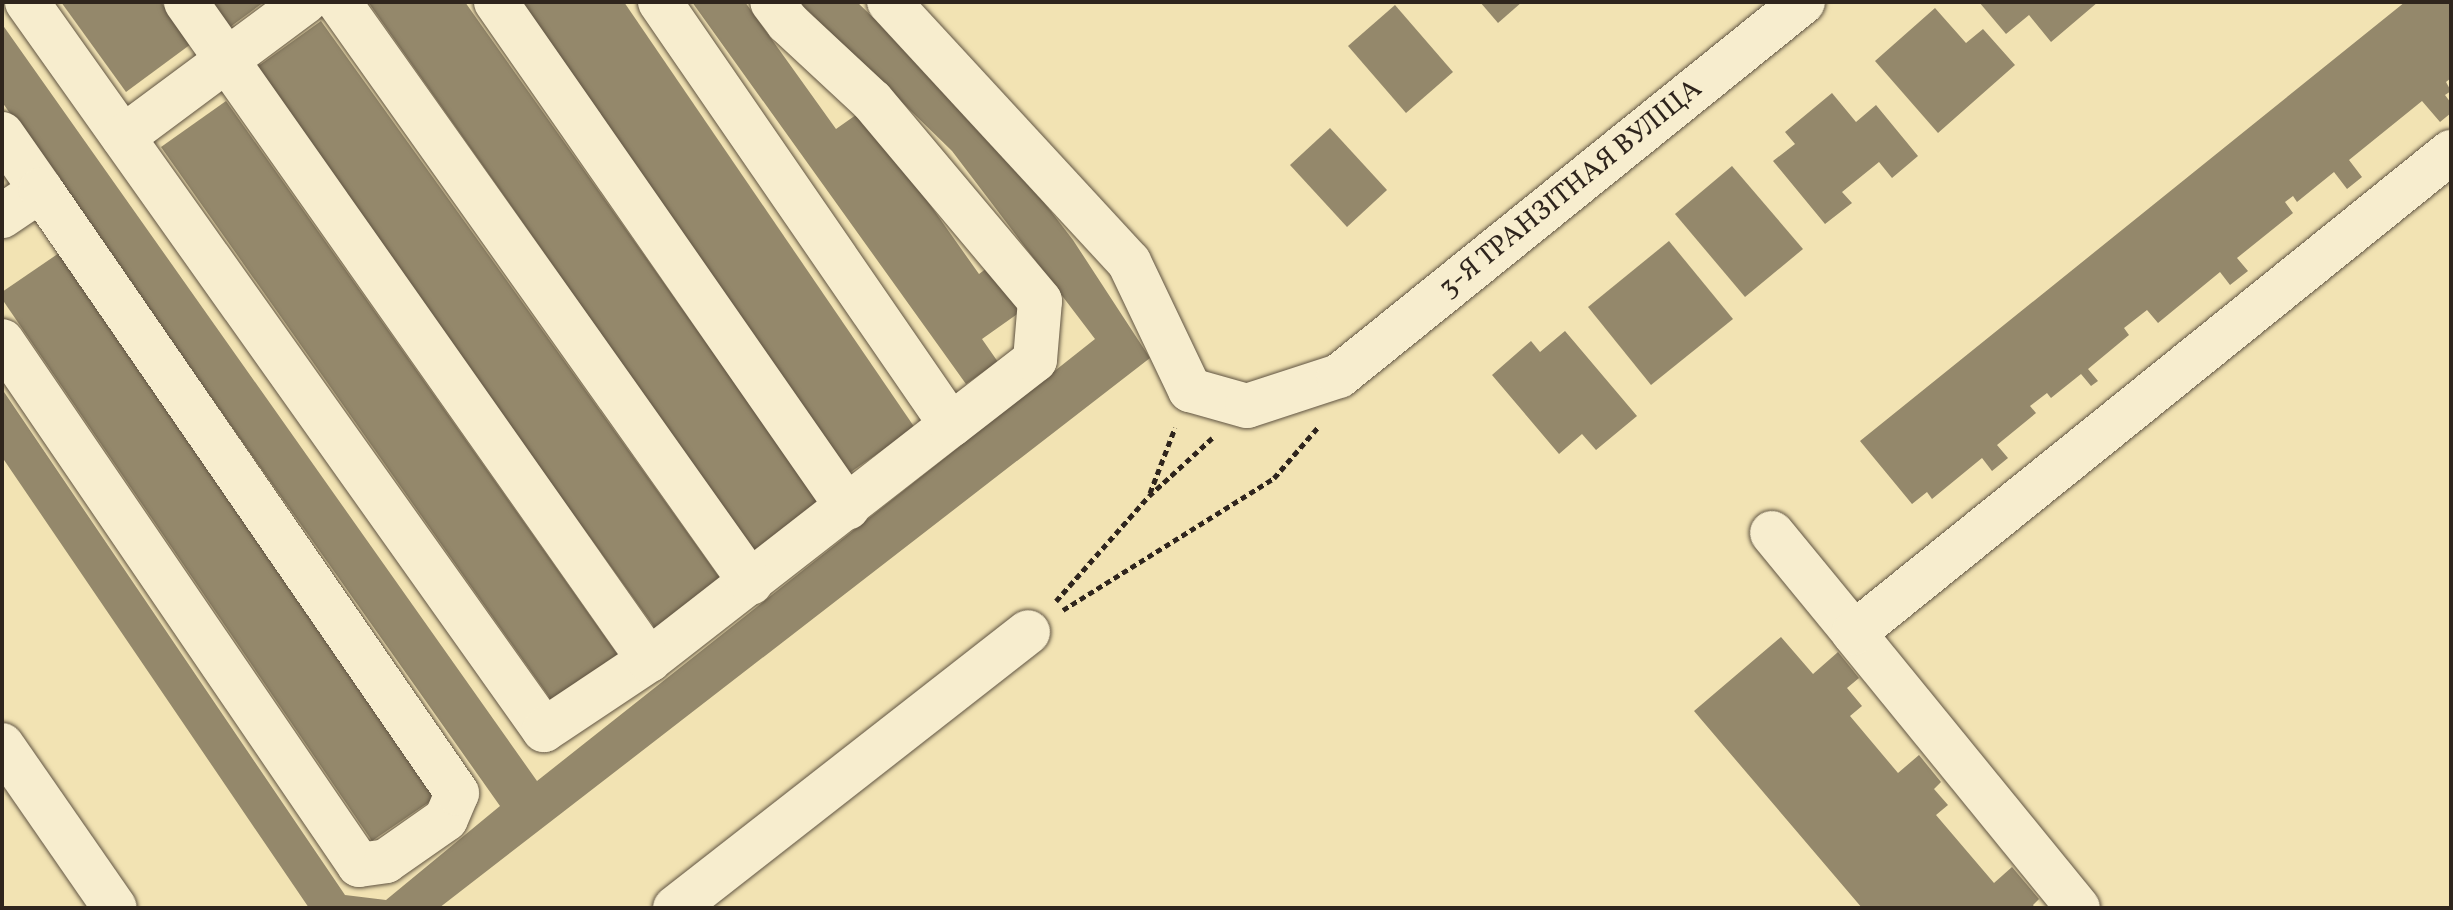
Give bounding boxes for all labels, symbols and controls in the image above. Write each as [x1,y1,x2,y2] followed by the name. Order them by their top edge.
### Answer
[1432,72,1710,306] street label: 3-Я ТРАНЗІТНАЯ ВУЛІЦА

